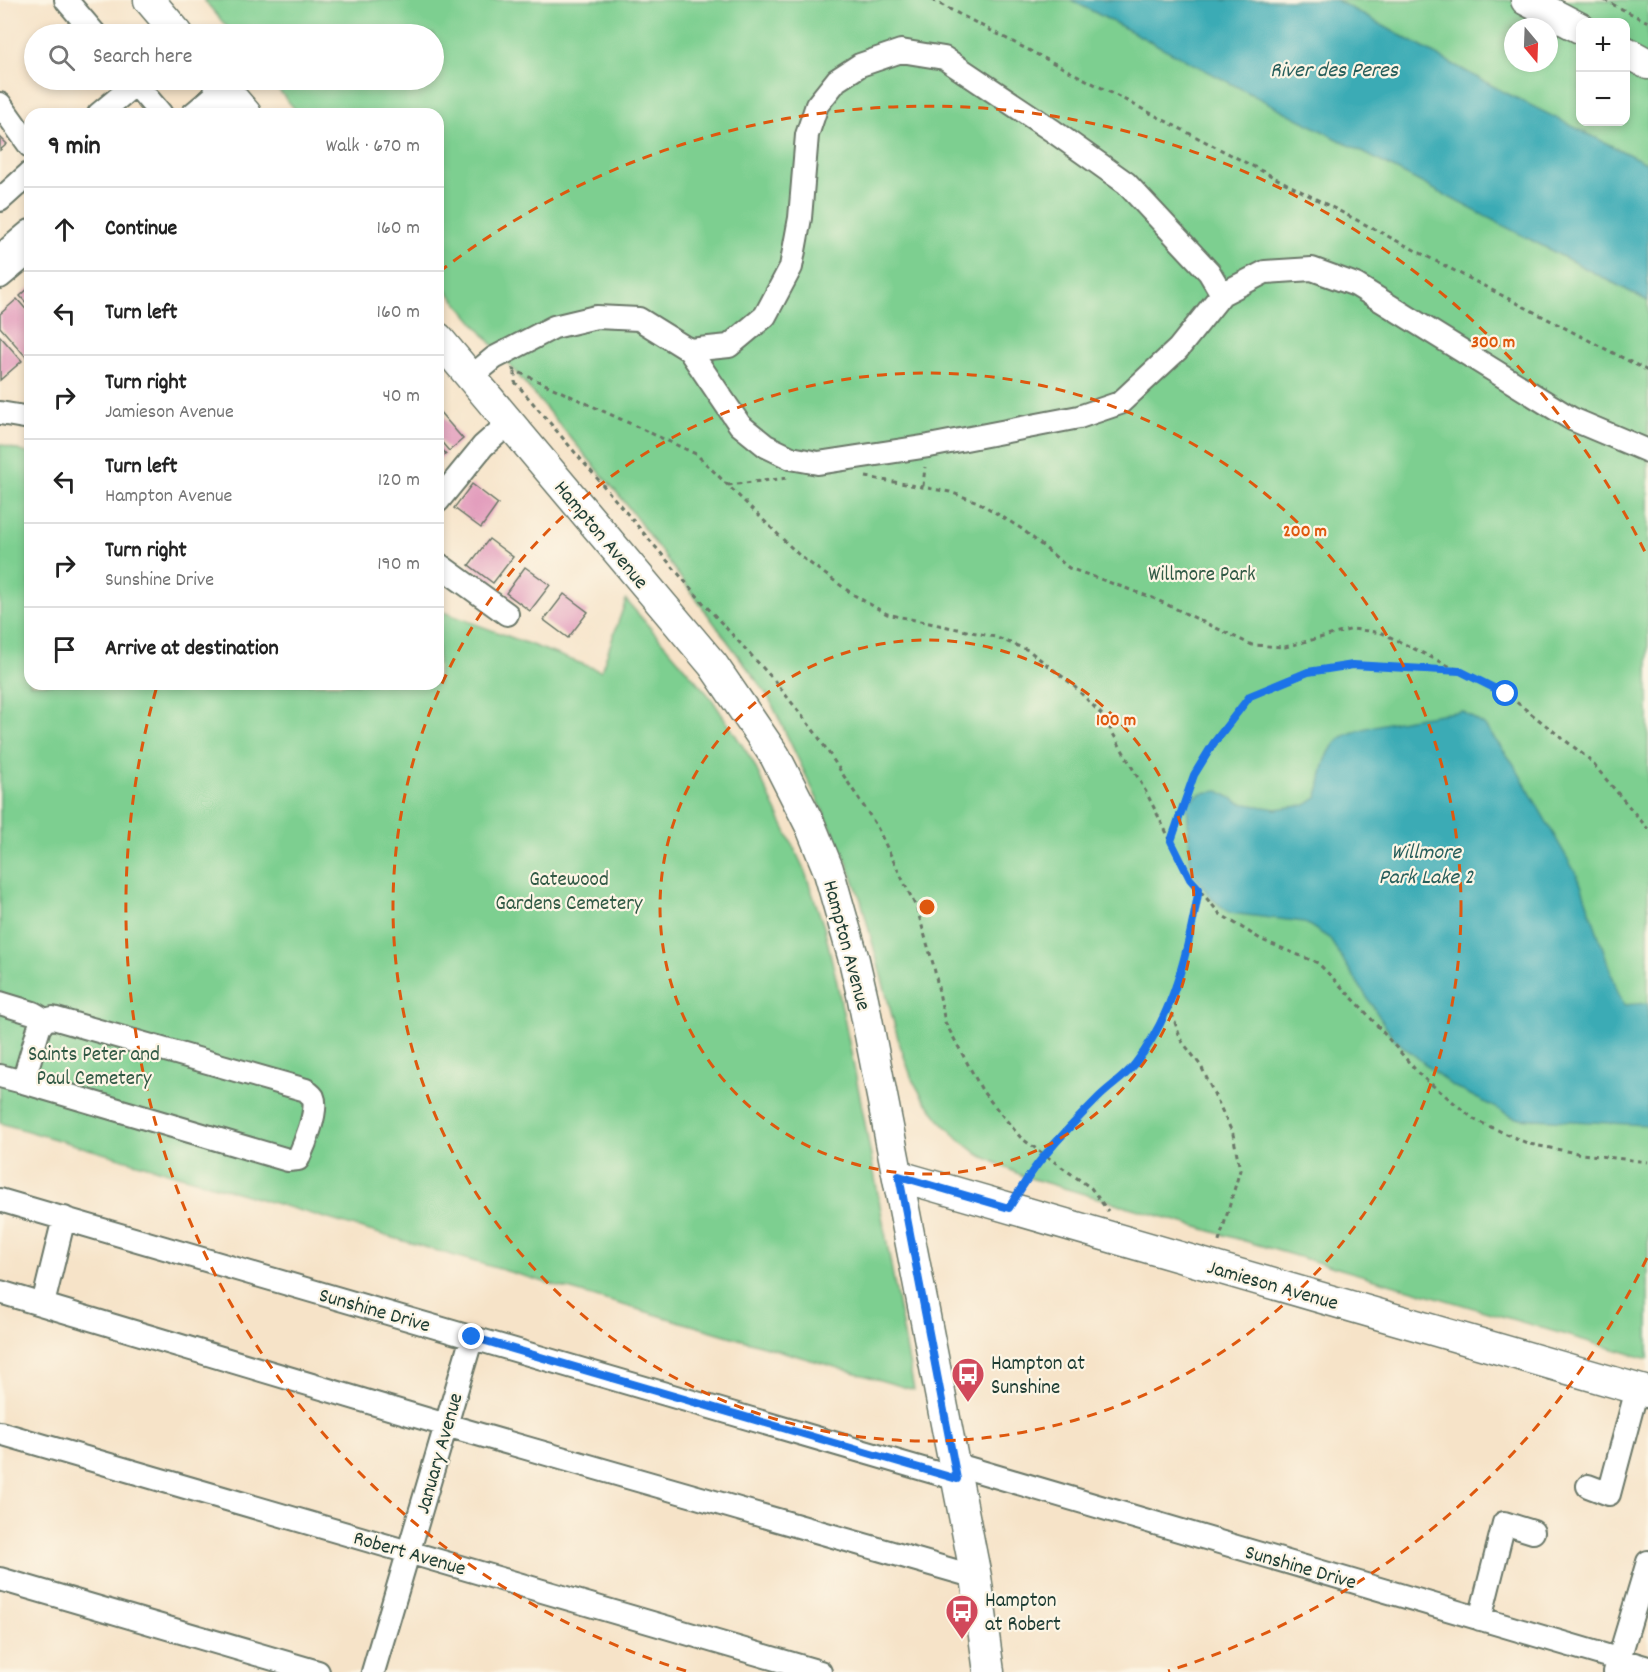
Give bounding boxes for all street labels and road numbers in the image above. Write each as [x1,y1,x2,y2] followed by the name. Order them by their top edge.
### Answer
[545,475,654,597] street label: Hampton Avenue
[813,877,877,1014] street label: Hampton Avenue
[1203,1254,1341,1320] street label: Jamieson Avenue
[315,1282,433,1342] street label: Sunshine Drive
[409,1390,472,1518] street label: January Avenue
[349,1525,469,1585] street label: Robert Avenue
[1241,1539,1359,1599] street label: Sunshine Drive

